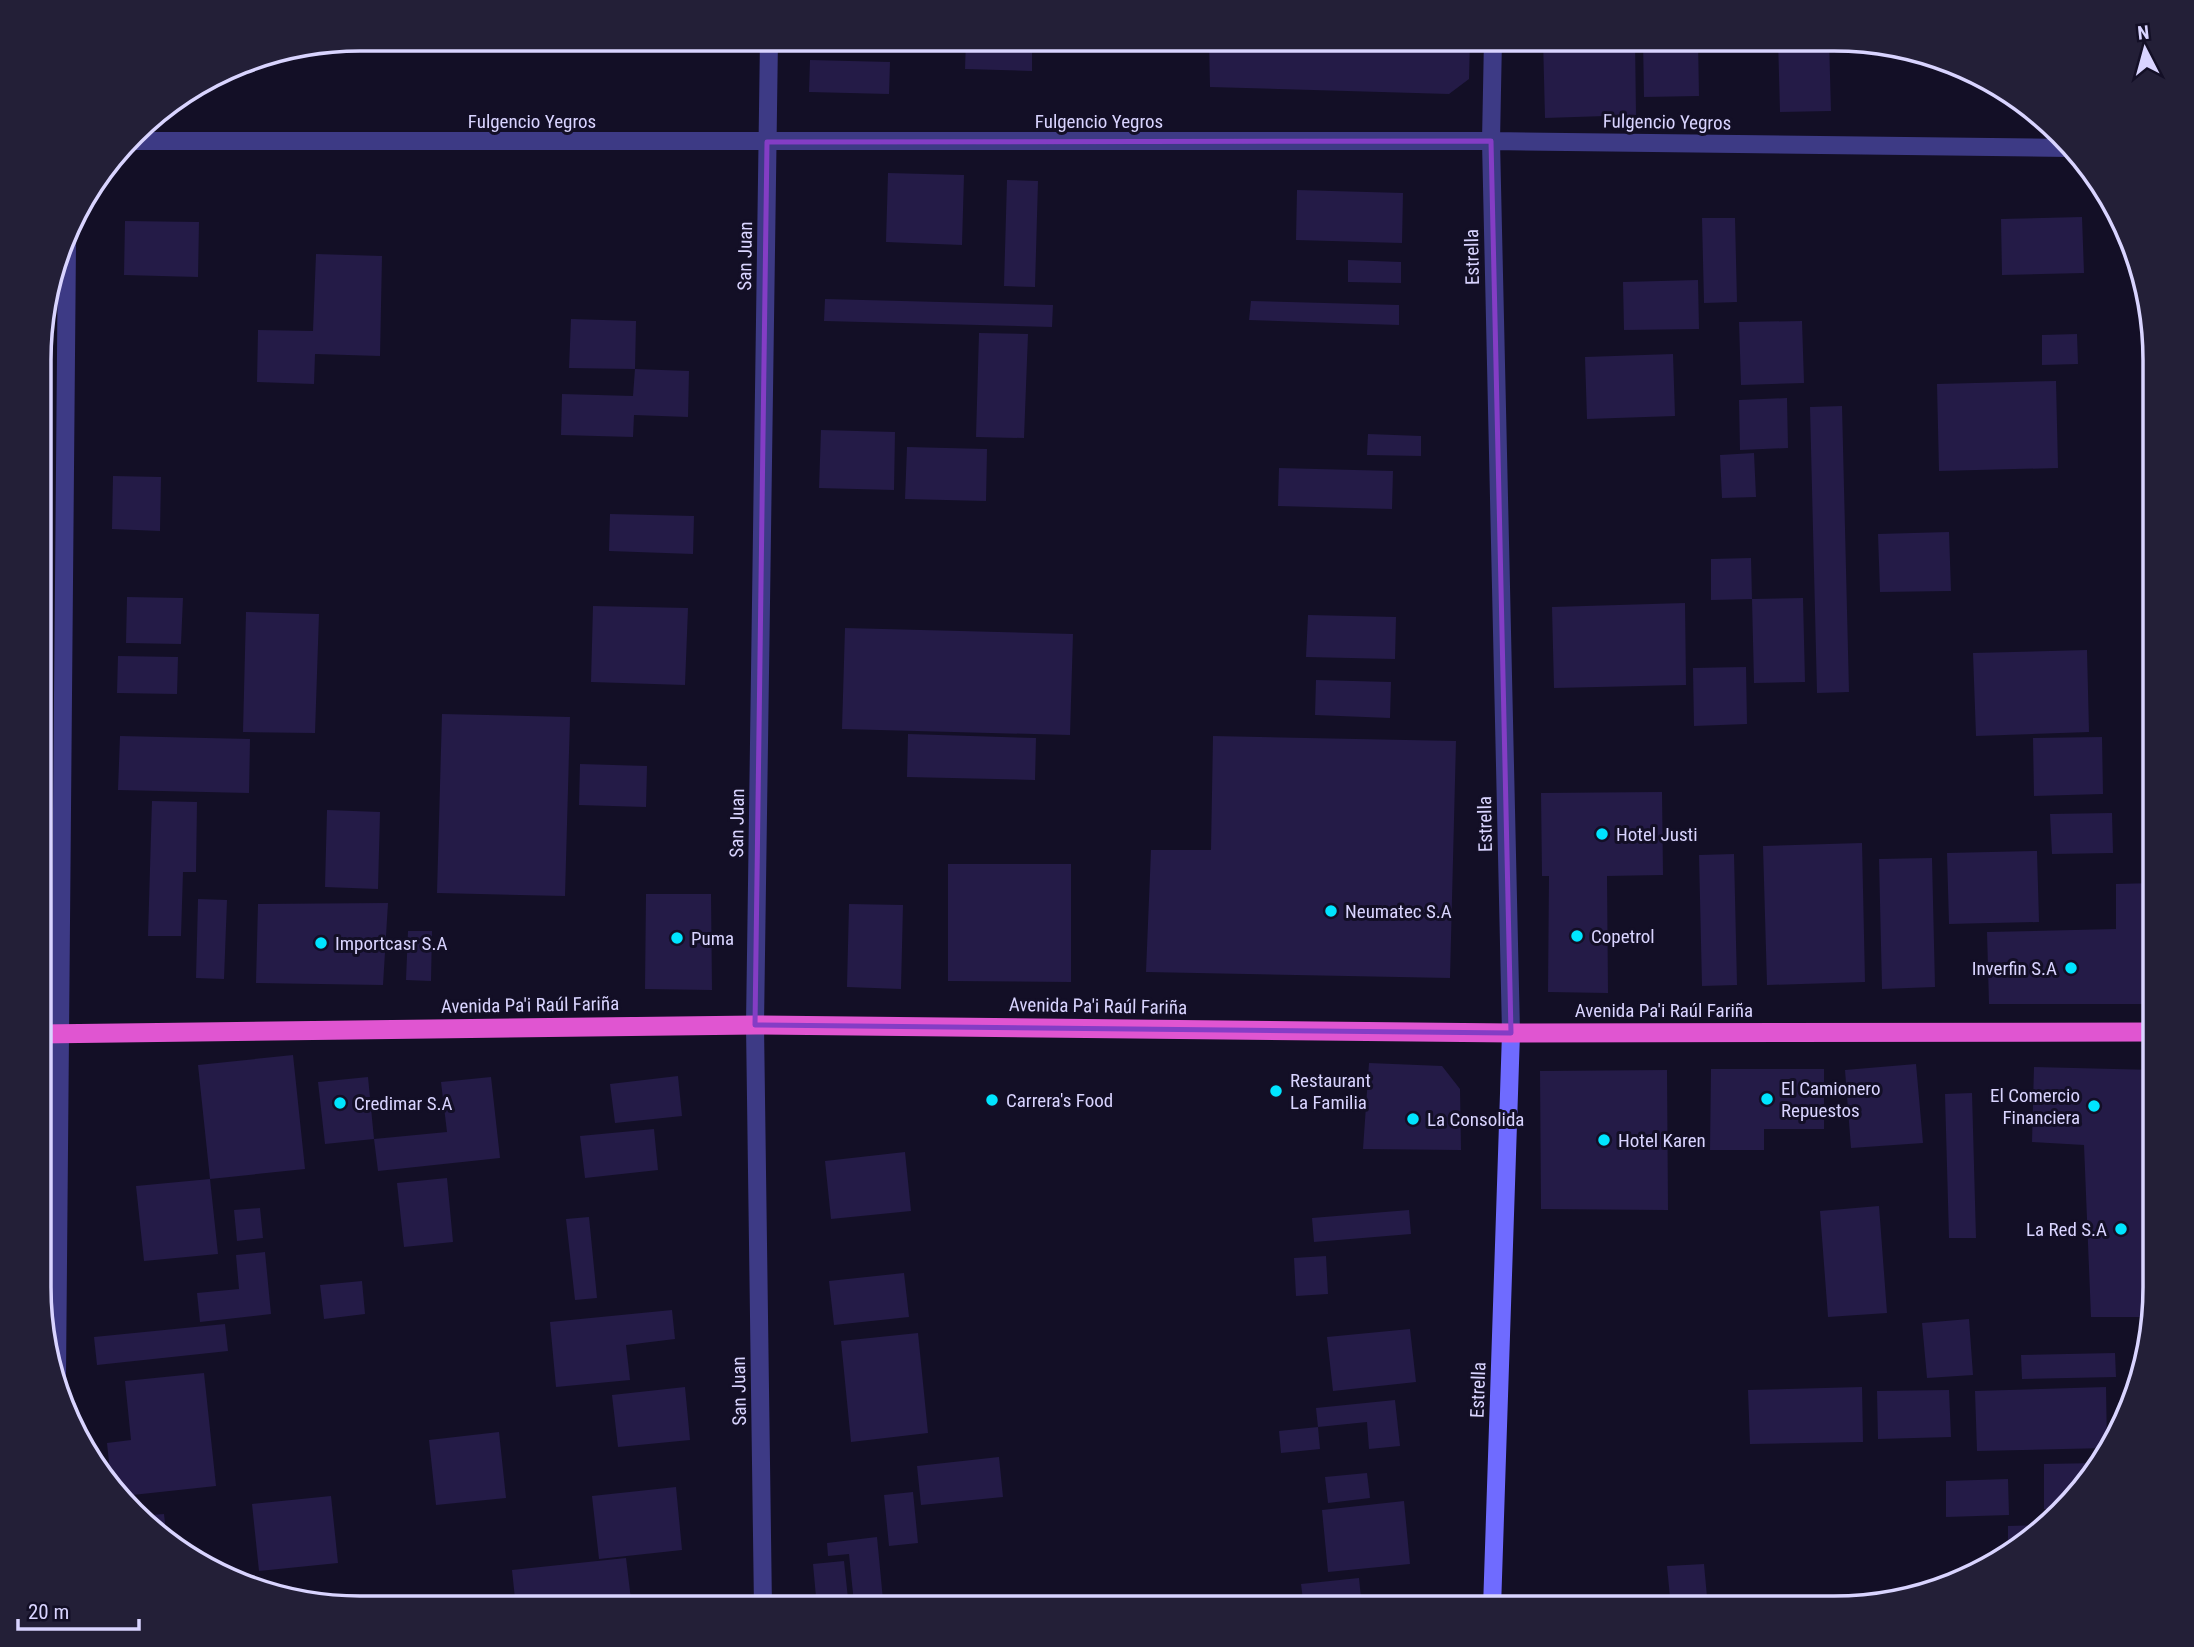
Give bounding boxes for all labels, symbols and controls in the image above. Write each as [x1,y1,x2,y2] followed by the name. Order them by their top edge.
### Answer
[2110,14,2180,84] north arrow
[2136,21,2150,45] text: N
[1603,109,1731,135] street label: Fulgencio Yegros
[468,110,596,133] street label: Fulgencio Yegros
[1035,110,1163,133] street label: Fulgencio Yegros
[733,221,757,291] street label: San Juan
[1460,229,1484,285] street label: Estrella
[725,788,749,858] street label: San Juan
[1473,796,1497,852] street label: Estrella
[1616,823,1698,846] place label: Hotel Justi
[1594,826,1610,842] marker: Hotel Justi
[1345,900,1452,923] place label: Neumatec S.A
[1323,903,1339,919] marker: Neumatec S.A
[1591,925,1655,948] place label: Copetrol
[691,927,734,950] place label: Puma
[1569,928,1585,944] marker: Copetrol
[669,930,685,946] marker: Puma
[335,932,447,955] place label: Importcasr S.A
[313,935,329,951] marker: Importcasr S.A
[1972,957,2057,980] place label: Inverfin S.A
[2063,960,2079,976] marker: Inverfin S.A
[441,992,619,1018] street label: Avenida Pa'i Raúl Fariña
[1009,993,1187,1019] street label: Avenida Pa'i Raúl Fariña
[1575,999,1753,1022] street label: Avenida Pa'i Raúl Fariña
[1290,1069,1371,1114] place label: Restaurant La Familia
[1781,1077,1881,1122] place label: El Camionero Repuestos
[1268,1083,1284,1099] marker: Restaurant La Familia
[1990,1084,2080,1129] place label: El Comercio Financiera
[1006,1089,1113,1112] place label: Carrera's Food
[1759,1091,1775,1107] marker: El Camionero Repuestos
[354,1092,452,1115] place label: Credimar S.A
[984,1092,1000,1108] marker: Carrera's Food
[332,1095,348,1111] marker: Credimar S.A
[2086,1098,2102,1114] marker: El Comercio Financiera
[1427,1108,1524,1131] place label: La Consolida
[1405,1111,1421,1127] marker: La Consolida
[1618,1129,1706,1152] place label: Hotel Karen
[1596,1132,1612,1148] marker: Hotel Karen
[2026,1218,2107,1241] place label: La Red S.A
[2113,1221,2129,1237] marker: La Red S.A
[727,1356,751,1426] street label: San Juan
[1466,1362,1490,1418] street label: Estrella
[18,1588,138,1632] scale bar
[28,1600,69,1624] text: 20 m

